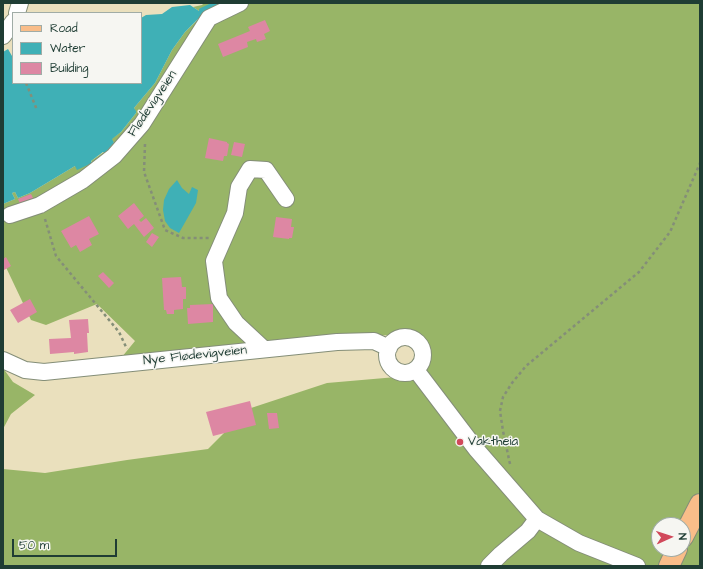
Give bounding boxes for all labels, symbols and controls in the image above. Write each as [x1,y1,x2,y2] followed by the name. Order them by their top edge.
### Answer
[12,12,142,84] legend
[50,20,78,37] text: Road
[50,40,85,57] text: Water
[50,60,88,77] text: Building
[125,68,181,140] street label: Flødevigveien
[142,343,248,369] street label: Nye Flødevigveien
[468,434,518,450] place label: Vaktheia
[455,437,465,447] marker: Vaktheia
[651,517,691,557] north arrow
[14,531,119,557] scale bar
[675,533,690,540] text: N
[19,537,49,554] text: 50 m

